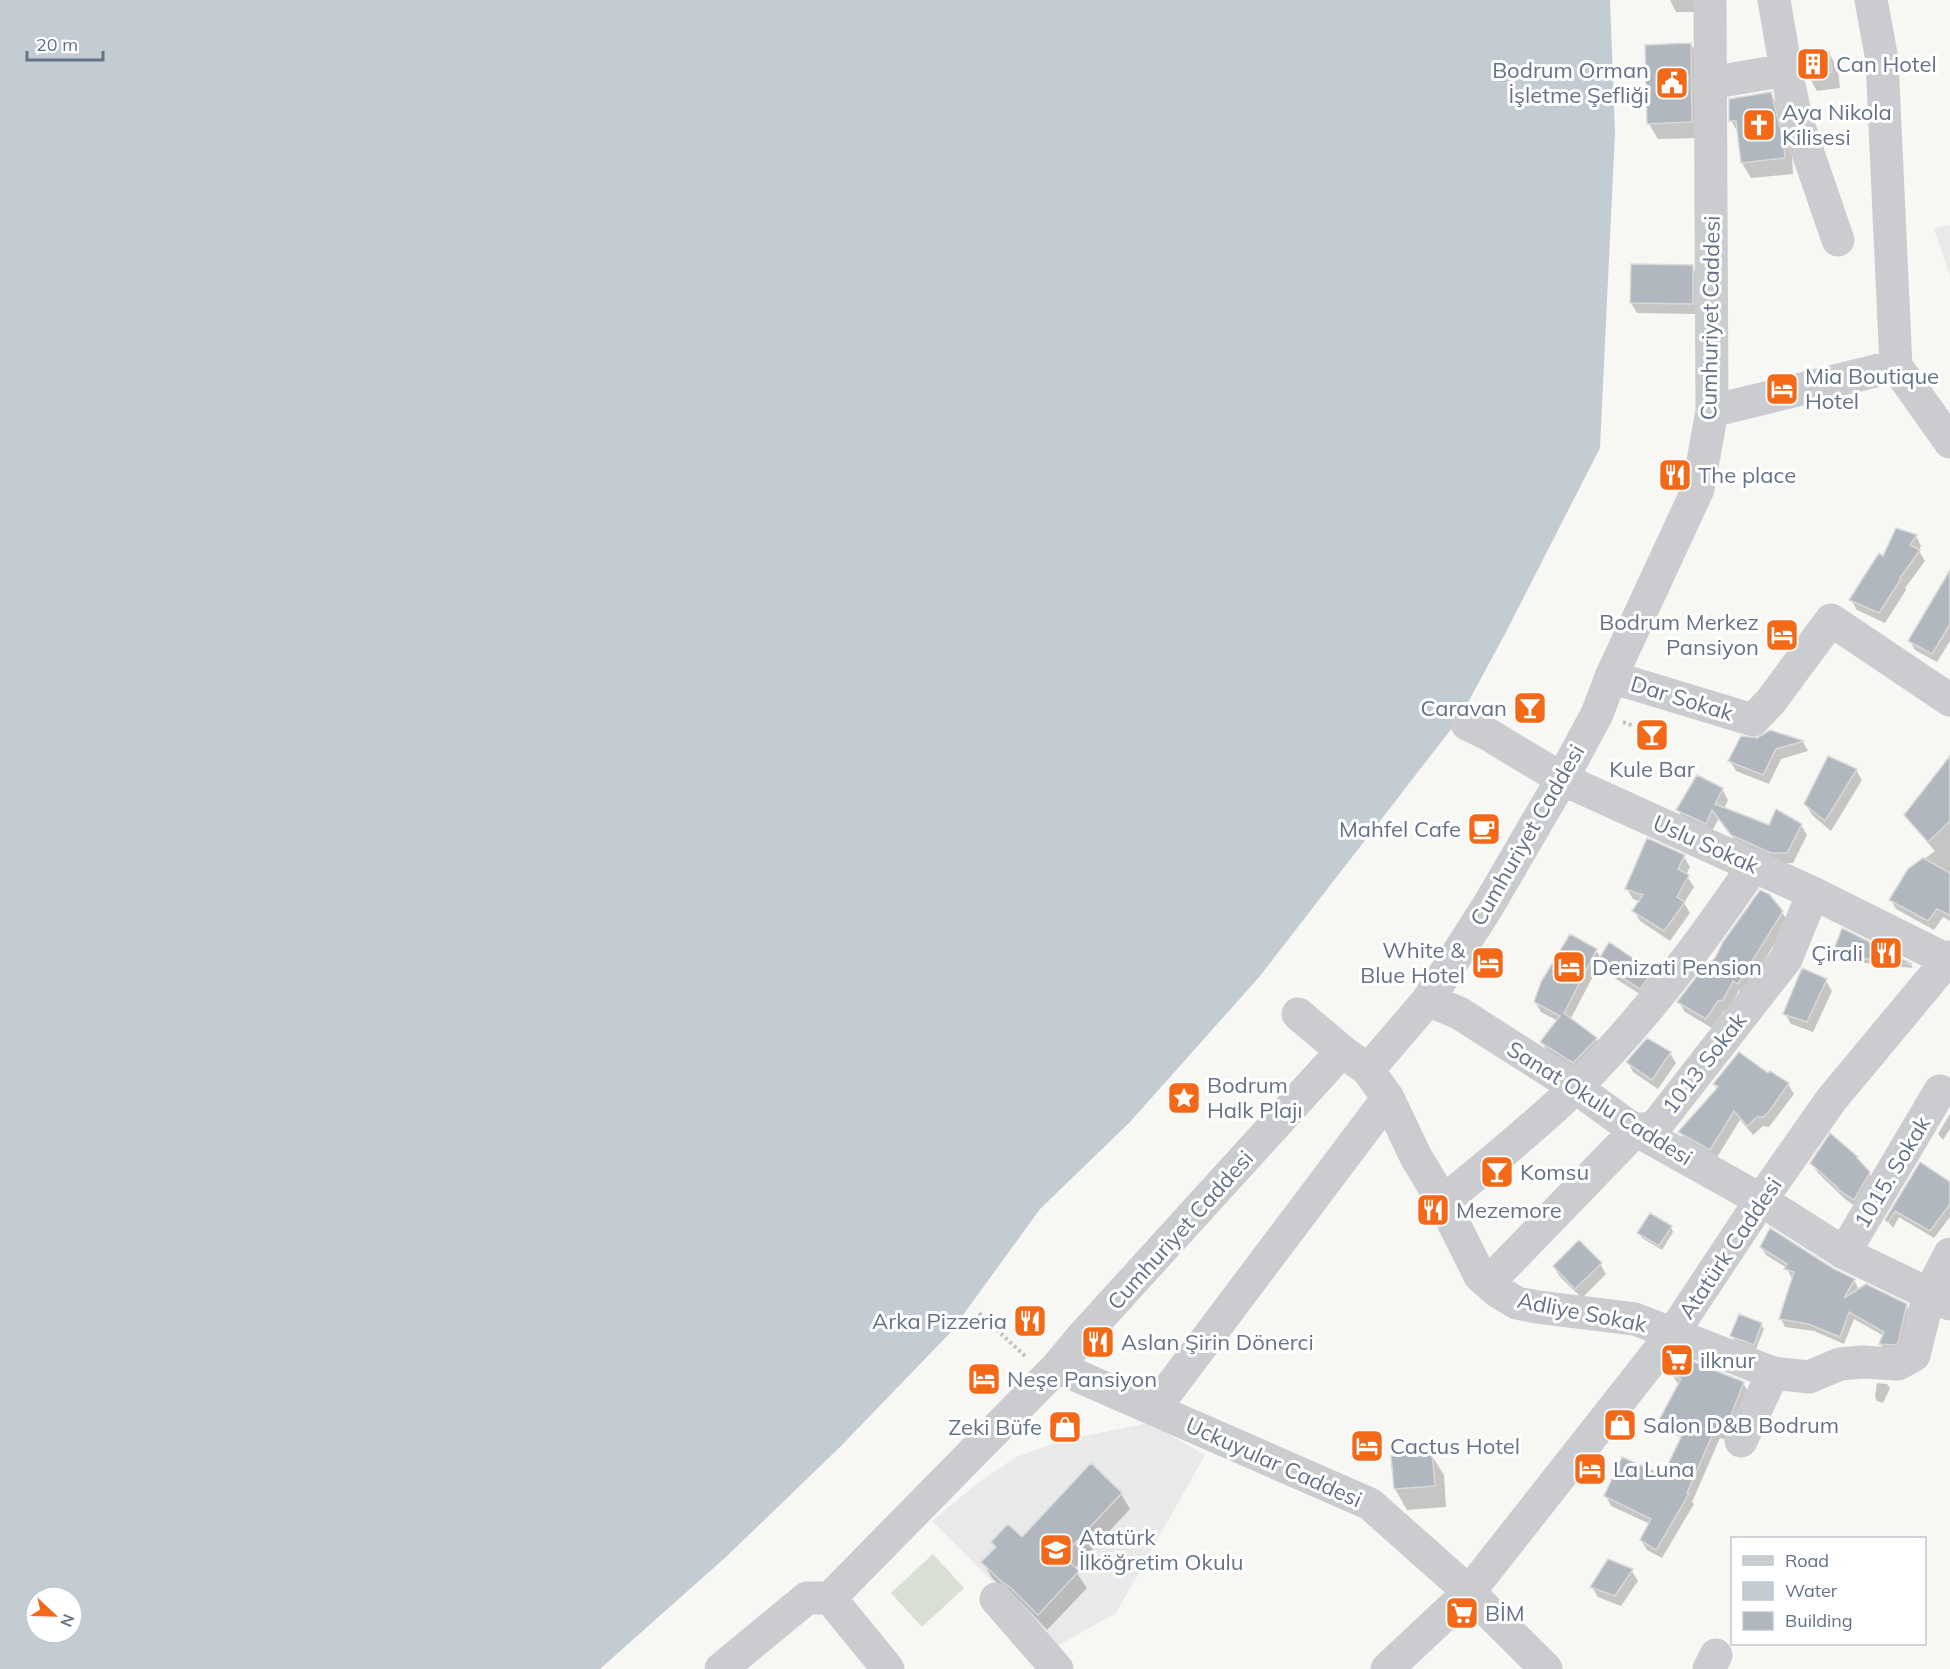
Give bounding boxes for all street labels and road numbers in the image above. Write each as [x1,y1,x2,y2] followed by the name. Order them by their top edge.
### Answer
[1694,215,1726,421] street label: Cumhuriyet Caddesi
[1628,669,1737,727] street label: Dar Sokak
[1464,739,1590,931] street label: Cumhuriyet Caddesi
[1649,808,1764,880] street label: Uslu Sokak
[1656,1006,1753,1119] street label: 1013 Sokak
[1502,1035,1698,1171] street label: Sanat Okulu Caddesi
[1848,1110,1937,1233] street label: 1015. Sokak
[1101,1144,1259,1316] street label: Cumhuriyet Caddesi
[1672,1172,1788,1324] street label: Atatürk Caddesi
[1515,1286,1650,1338] street label: Adliye Sokak
[1182,1411,1366,1513] street label: Uckuyular Caddesi

